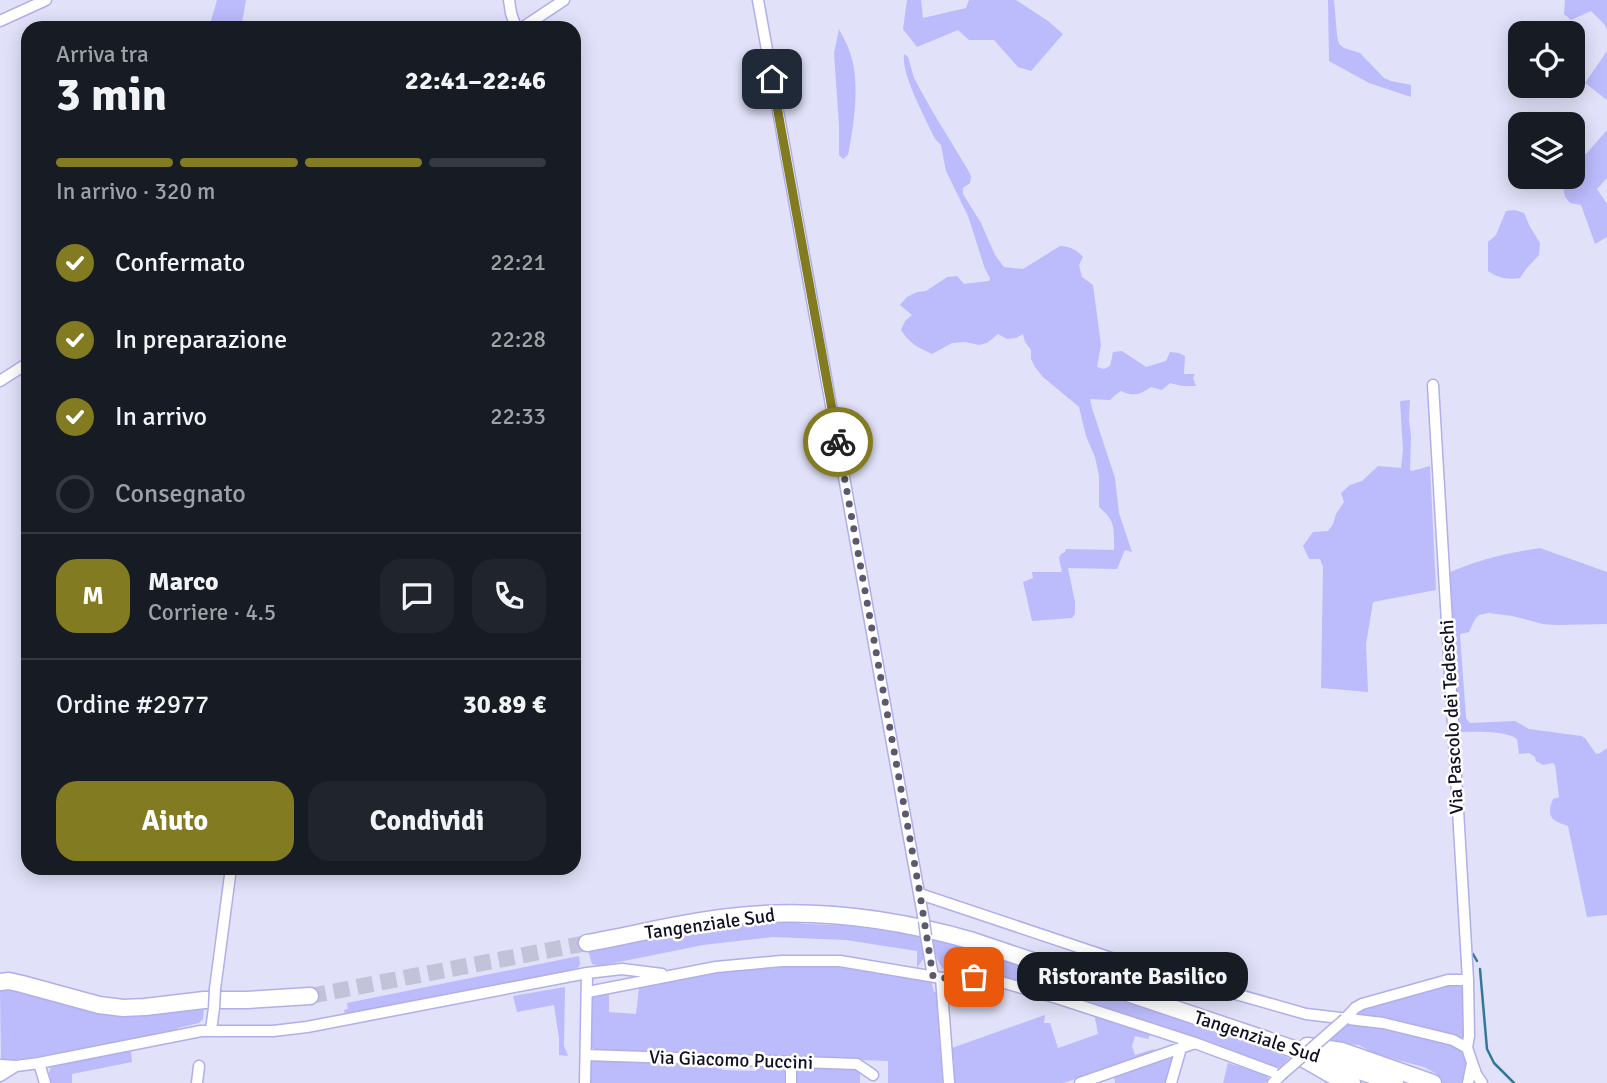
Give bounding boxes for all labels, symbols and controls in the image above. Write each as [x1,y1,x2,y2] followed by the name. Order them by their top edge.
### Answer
[1508,21,1585,189] map controls
[1508,21,1585,98] button: locate
[56,40,149,69] text: Arriva tra
[742,49,802,109] pin
[753,60,791,98] icon: home
[405,65,546,97] text: 22:41–22:46
[56,67,167,123] text: 3 min
[1508,112,1585,189] button: layers
[56,177,215,206] text: In arrivo · 320 m
[56,244,94,282] icon: check
[115,247,245,279] text: Confermato
[490,248,546,277] text: 22:21
[56,321,94,359] icon: check
[115,324,287,356] text: In preparazione
[490,325,546,354] text: 22:28
[56,398,94,436] icon: check
[115,401,207,433] text: In arrivo
[490,402,546,431] text: 22:33
[803,407,873,477] courier
[819,423,857,461] icon: bike
[115,478,246,510] text: Consegnato
[380,559,454,633] button: chat
[472,559,546,633] button: phone
[148,566,219,598] text: Marco
[82,580,104,612] text: M
[148,598,276,627] text: Corriere · 4.5
[1435,619,1469,815] street label: Via Pascolo dei Tedeschi
[56,689,209,721] text: Ordine #2977
[463,689,546,721] text: 30.89 €
[56,781,294,861] button: Aiuto
[308,781,546,861] button: Condividi
[643,903,777,945] street label: Tangenziale Sud
[944,947,1004,1007] pin
[1016,953,1247,1002] callout: Ristorante Basilico
[955,958,993,996] icon: bag
[1038,962,1227,991] text: Ristorante Basilico
[1191,1005,1323,1069] street label: Tangenziale Sud
[648,1045,814,1075] street label: Via Giacomo Puccini

